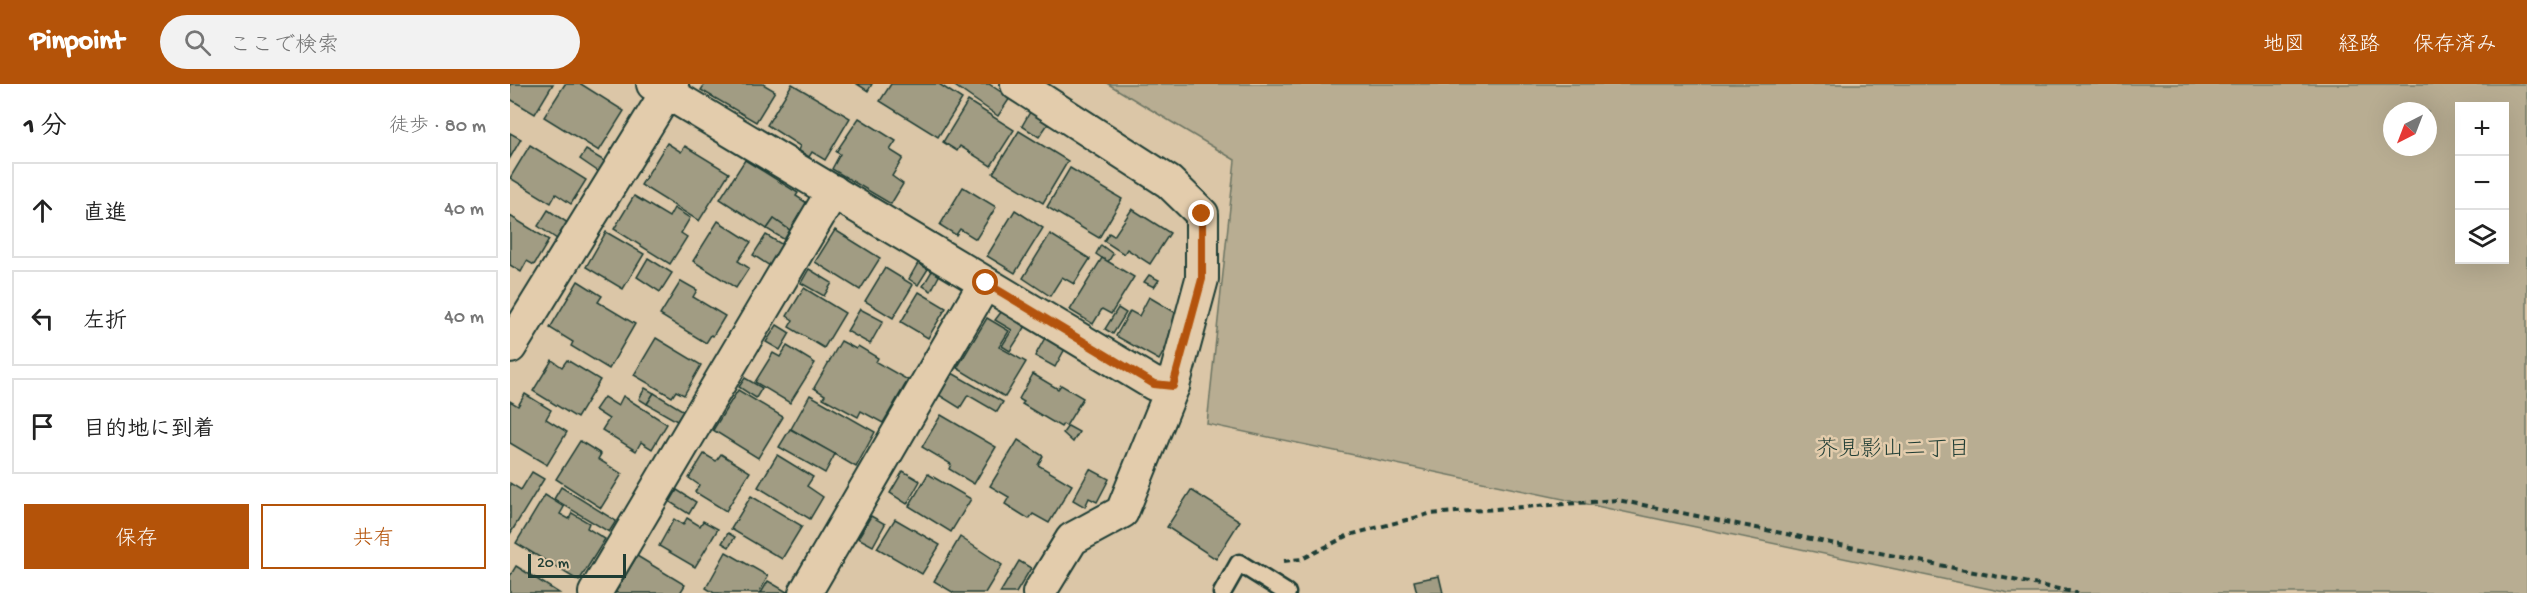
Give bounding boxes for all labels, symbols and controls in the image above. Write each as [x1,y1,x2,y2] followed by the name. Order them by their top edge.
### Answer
[160,15,580,69] search box
[30,26,124,59] text: Pinpoint
[181,26,214,59] icon: search
[229,34,339,60] text: ここで検索
[2263,34,2305,59] text: 地図
[2338,34,2380,59] text: 経路
[2413,34,2497,59] text: 保存済み
[2383,102,2437,156] north arrow
[2455,102,2509,264] map controls
[2455,102,2509,156] button: +
[24,113,67,144] text: 1 分
[389,116,486,139] text: 徒歩 · 80 m
[2455,156,2509,210] button: −
[26,194,59,227] icon: ahead
[444,199,484,222] text: 40 m
[1188,200,1214,226] route end
[83,202,127,228] text: 直進
[2455,210,2509,264] button: layers
[972,269,998,295] route start
[26,302,59,335] icon: left
[444,307,484,330] text: 40 m
[83,310,127,336] text: 左折
[26,410,59,443] icon: arrive
[83,418,215,444] text: 目的地に到着
[1816,437,1970,464] district label: 芥見影山二丁目
[24,504,249,569] button: 保存
[261,504,486,569] button: 共有
[528,551,626,578] scale bar
[537,555,569,574] text: 20 m

